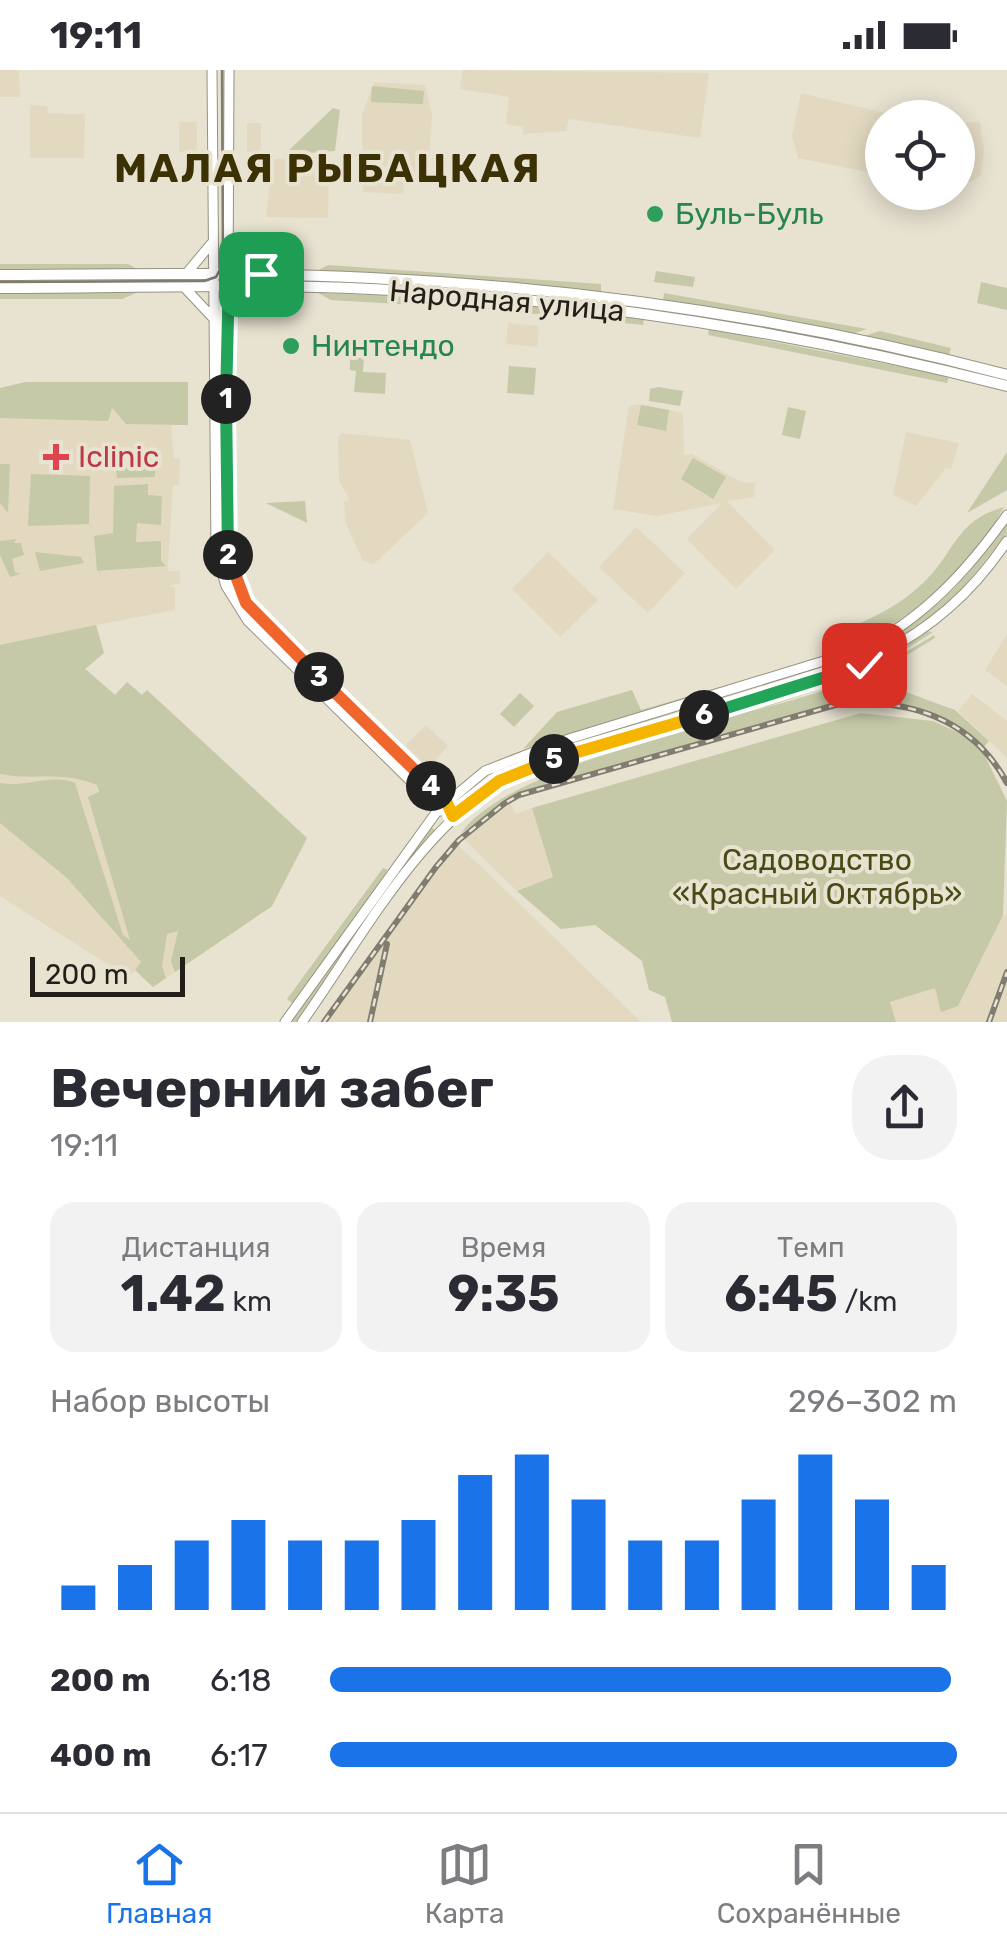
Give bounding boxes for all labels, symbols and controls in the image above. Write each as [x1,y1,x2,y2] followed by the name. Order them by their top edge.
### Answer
[50,12,142,58] text: 19:11
[865,100,975,210] map controls
[865,100,975,210] button: locate
[114,145,542,192] district label: МАЛАЯ РЫБАЦКАЯ
[675,196,824,232] place label: Буль-Буль
[644,203,666,225] marker: Буль-Буль
[219,232,304,317] pin
[234,247,289,302] icon: arrive
[388,273,626,329] street label: Народная улица
[311,328,455,364] place label: Нинтендо
[280,335,302,357] marker: Нинтендо
[201,374,251,424] pin: 1
[219,382,233,415] text: 1
[78,439,159,475] place label: Iclinic
[43,444,69,470] marker: Iclinic
[203,530,253,580] pin: 2
[219,538,237,571] text: 2
[822,623,907,708] pin
[837,638,892,693] icon: check
[294,652,344,702] pin: 3
[310,660,328,693] text: 3
[679,690,729,740] pin: 6
[695,698,713,731] text: 6
[529,734,579,784] pin: 5
[545,742,563,775] text: 5
[406,761,456,811] pin: 4
[421,769,441,802] text: 4
[672,842,962,912] park label: Садоводство «Красный Октябрь»
[30,952,185,996] scale bar
[45,958,129,991] text: 200 m
[852,1055,957,1160] button: share
[50,1056,494,1121] text: Вечерний забег
[50,1126,118,1164] text: 19:11
[122,1231,271,1264] text: Дистанция
[461,1231,546,1264] text: Время
[777,1231,845,1264] text: Темп
[120,1264,226,1324] text: 1.42
[448,1264,559,1324] text: 9:35
[724,1264,838,1324] text: 6:45
[226,1285,272,1318] text: km
[838,1285,897,1318] text: /km
[50,1382,270,1420] text: Набор высоты
[788,1382,957,1420] text: 296–302 m
[50,1661,150,1699] text: 200 m
[210,1661,272,1699] text: 6:18
[50,1736,152,1774] text: 400 m
[210,1736,268,1774] text: 6:17
[106,1837,213,1930] tab: Главная
[425,1837,505,1930] tab: Карта
[717,1837,901,1930] tab: Сохранённые

